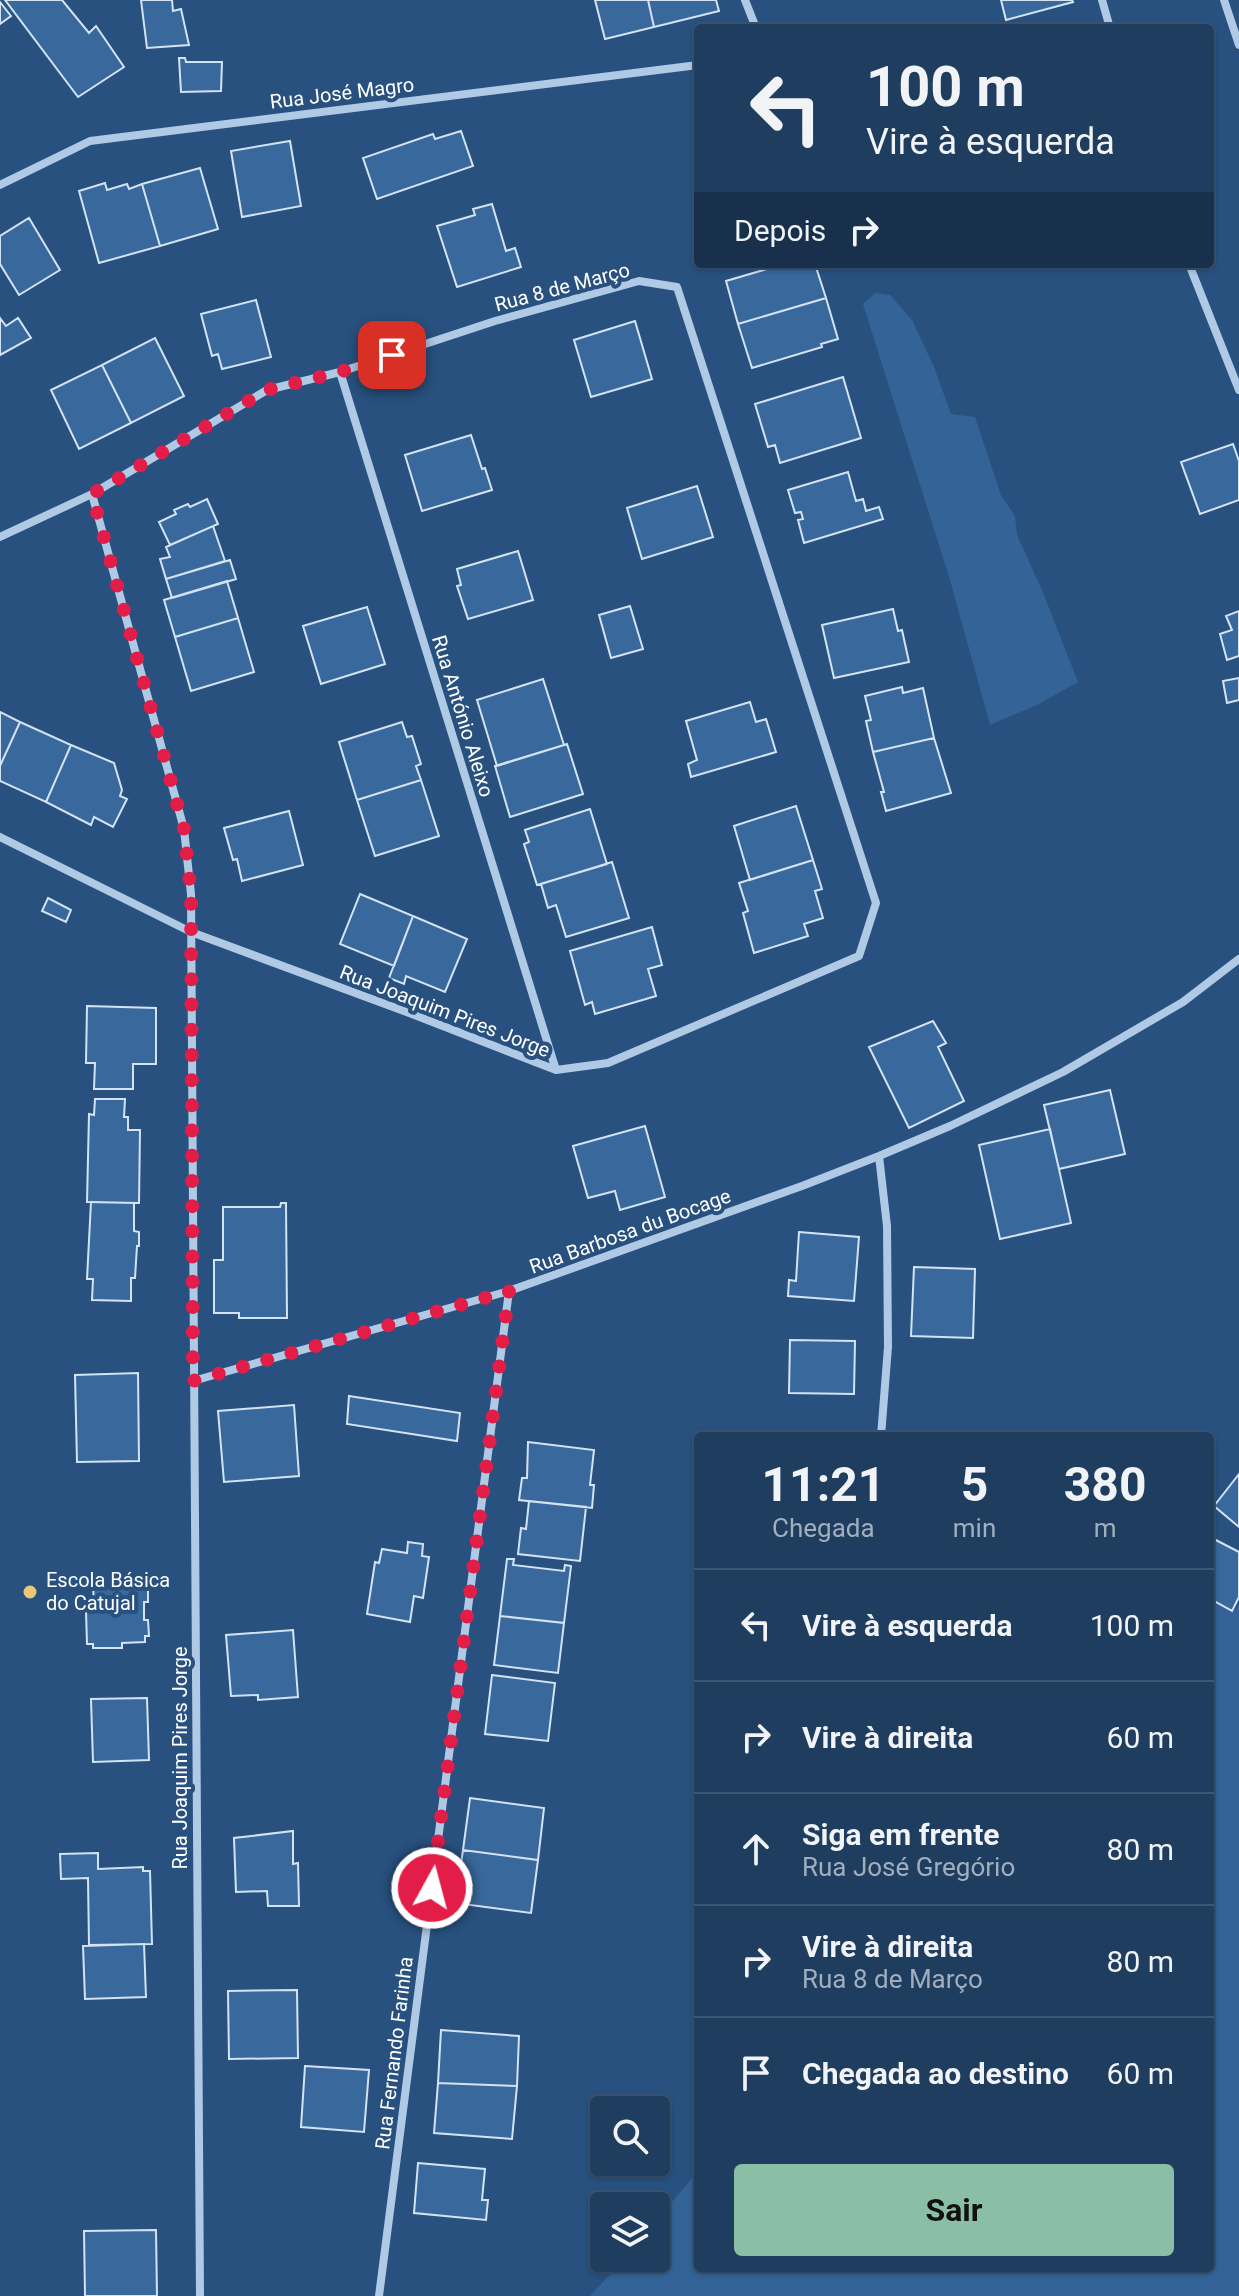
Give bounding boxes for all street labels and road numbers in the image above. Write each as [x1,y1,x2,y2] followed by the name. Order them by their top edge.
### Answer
[269,72,415,114] street label: Rua José Magro
[492,257,632,317] street label: Rua 8 de Março
[427,632,499,800] street label: Rua António Aleixo
[337,960,553,1062] street label: Rua Joaquim Pires Jorge
[526,1183,734,1279] street label: Rua Barbosa du Bocage
[168,1646,192,1870] street label: Rua Joaquim Pires Jorge
[370,1955,418,2151] street label: Rua Fernando Farinha

